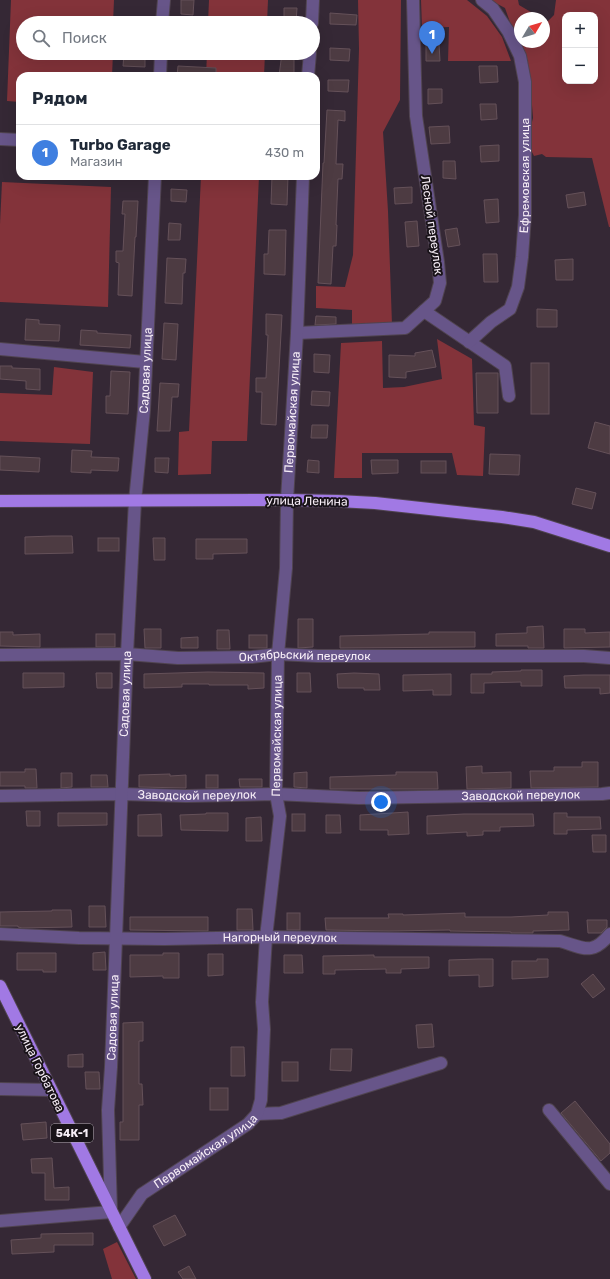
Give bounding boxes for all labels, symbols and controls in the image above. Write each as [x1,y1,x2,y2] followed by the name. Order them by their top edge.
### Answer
[514,12,550,48] north arrow
[562,12,598,84] map controls
[562,12,598,48] button: +
[16,16,320,60] search box
[419,21,445,54] pin: 1
[30,27,52,49] icon: search
[62,29,107,47] text: Поиск
[562,48,598,84] button: −
[32,88,88,108] text: Рядом
[517,118,532,234] street label: Ефремовская улица
[70,136,171,154] text: Turbo Garage
[42,145,48,160] text: 1
[265,145,304,160] text: 430 m
[70,154,123,169] text: Магазин
[418,174,446,276] street label: Лесной переулок
[137,327,155,414] street label: Садовая улица
[282,351,303,474] street label: Первомайская улица
[266,493,348,509] street label: улица Ленина
[239,647,371,664] street label: Октябрьский переулок
[117,650,134,737] street label: Садовая улица
[269,675,285,797] street label: Первомайская улица
[137,787,257,803] street label: Заводской переулок
[461,787,581,803] street label: Заводской переулок
[371,792,391,812] your location
[223,930,338,945] street label: Нагорный переулок
[104,974,122,1061] street label: Садовая улица
[13,1022,67,1114] street label: улица Горбатова
[151,1111,260,1191] street label: Первомайская улица
[51,1124,93,1142] road number: 54К-1

